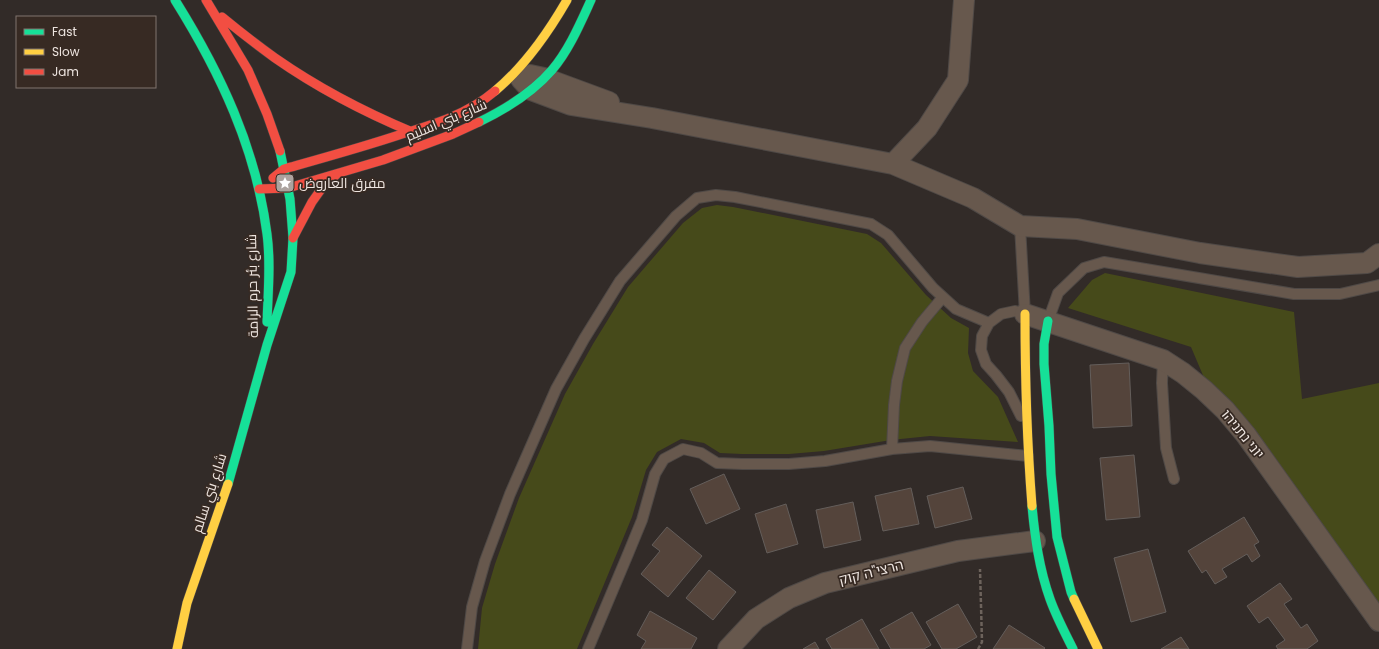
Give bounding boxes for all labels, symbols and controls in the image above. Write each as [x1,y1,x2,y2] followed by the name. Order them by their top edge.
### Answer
[16,16,156,88] legend
[52,23,77,40] text: Fast
[52,43,80,60] text: Slow
[52,63,79,80] text: Jam
[402,94,491,148] street label: شارع بني اسليم
[274,172,296,194] place icon: مفرق العاروض
[299,173,386,193] place label: مفرق العاروض
[241,234,263,338] street label: شارع بئر حرم الرامة
[1217,405,1269,463] street label: יוני נתניהו
[187,451,233,536] street label: شارع بني سالم
[837,554,905,590] street label: הרצי"ה קוק

